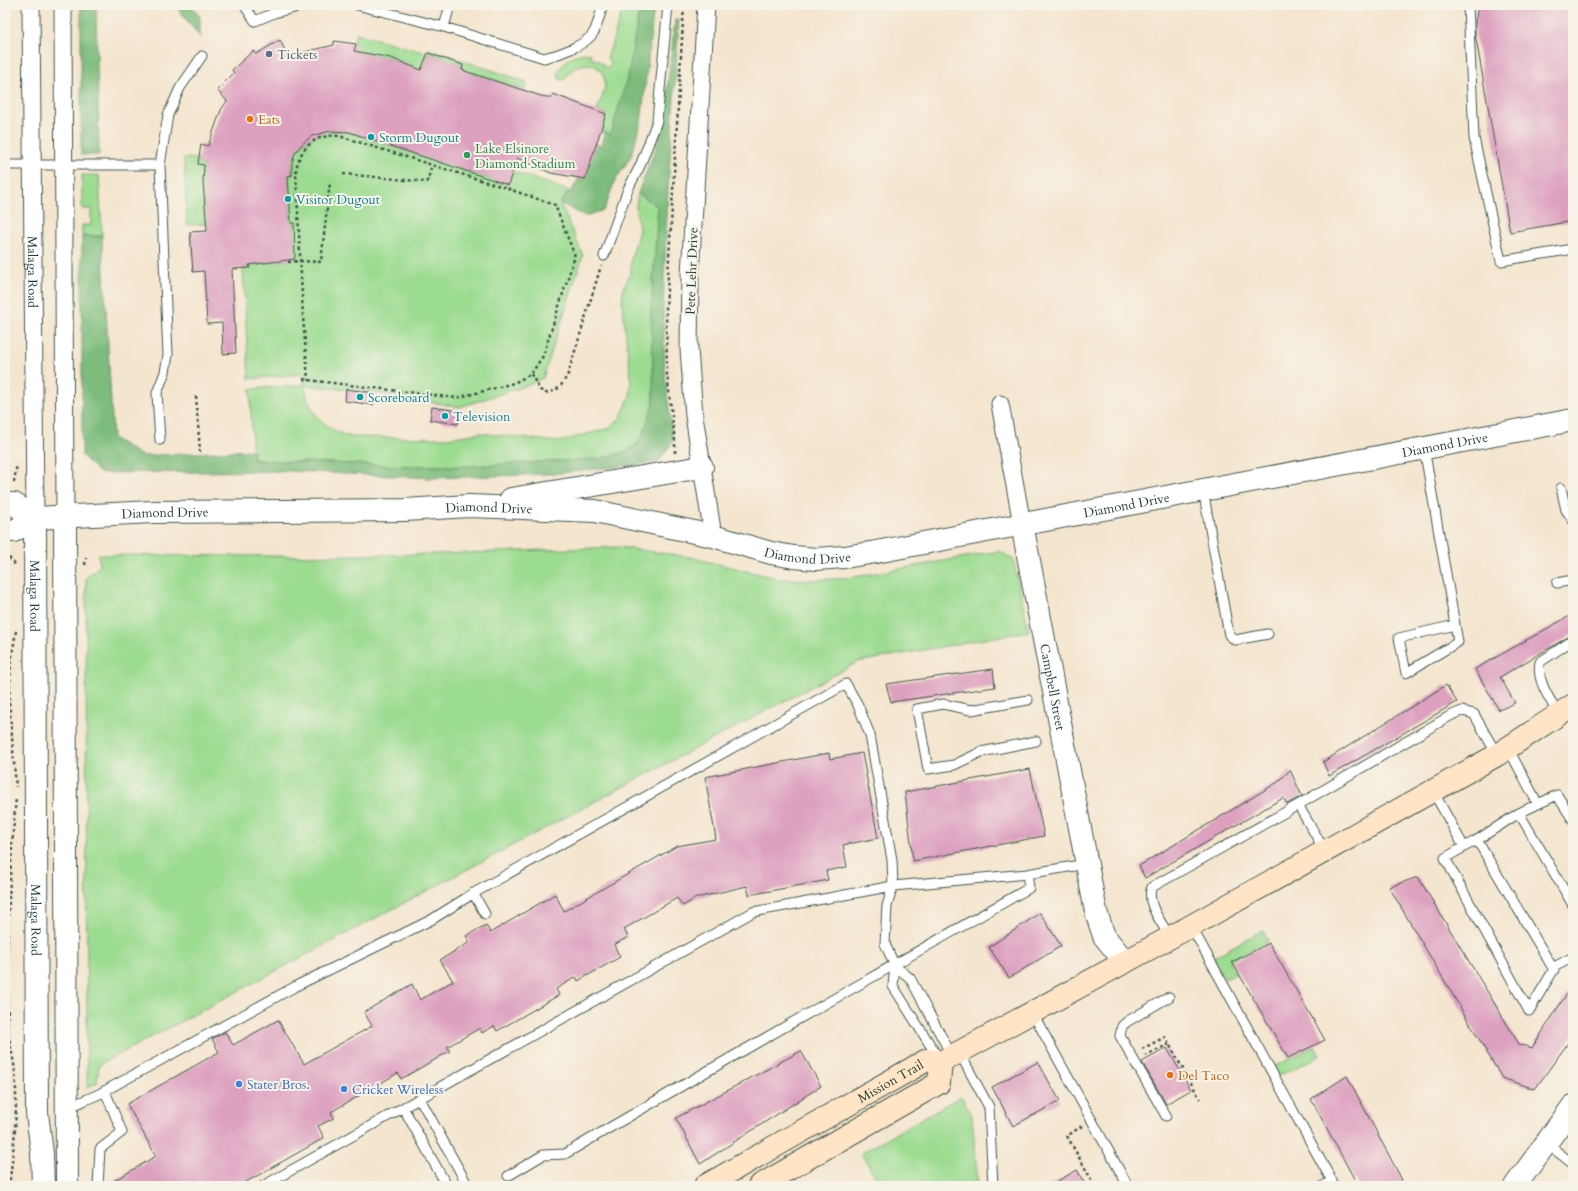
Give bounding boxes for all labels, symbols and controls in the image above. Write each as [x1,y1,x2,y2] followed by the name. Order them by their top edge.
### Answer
[277,46,317,64] place label: Tickets
[264,49,274,59] marker: Tickets
[258,111,280,129] place label: Eats
[245,114,255,124] marker: Eats
[379,129,459,147] place label: Storm Dugout
[366,132,376,142] marker: Storm Dugout
[475,140,576,173] place label: Lake Elsinore Diamond Stadium
[462,150,472,160] marker: Lake Elsinore Diamond Stadium
[296,191,380,209] place label: Visitor Dugout
[283,194,293,204] marker: Visitor Dugout
[681,227,703,315] street label: Pete Lehr Drive
[23,236,41,308] street label: Malaga Road
[368,389,429,407] place label: Scoreboard
[355,392,365,402] marker: Scoreboard
[453,408,511,426] place label: Television
[440,411,450,421] marker: Television
[1401,428,1490,462] street label: Diamond Drive
[1082,489,1171,522] street label: Diamond Drive
[445,498,533,519] street label: Diamond Drive
[121,504,209,524] street label: Diamond Drive
[762,543,852,569] street label: Diamond Drive
[25,560,43,632] street label: Malaga Road
[1035,642,1069,732] street label: Campbell Street
[26,884,44,956] street label: Malaga Road
[855,1056,928,1108] street label: Mission Trail
[1178,1067,1229,1085] place label: Del Taco
[1165,1070,1175,1080] marker: Del Taco
[247,1076,310,1094] place label: Stater Bros.
[234,1079,244,1089] marker: Stater Bros.
[352,1081,443,1099] place label: Cricket Wireless
[339,1084,349,1094] marker: Cricket Wireless

